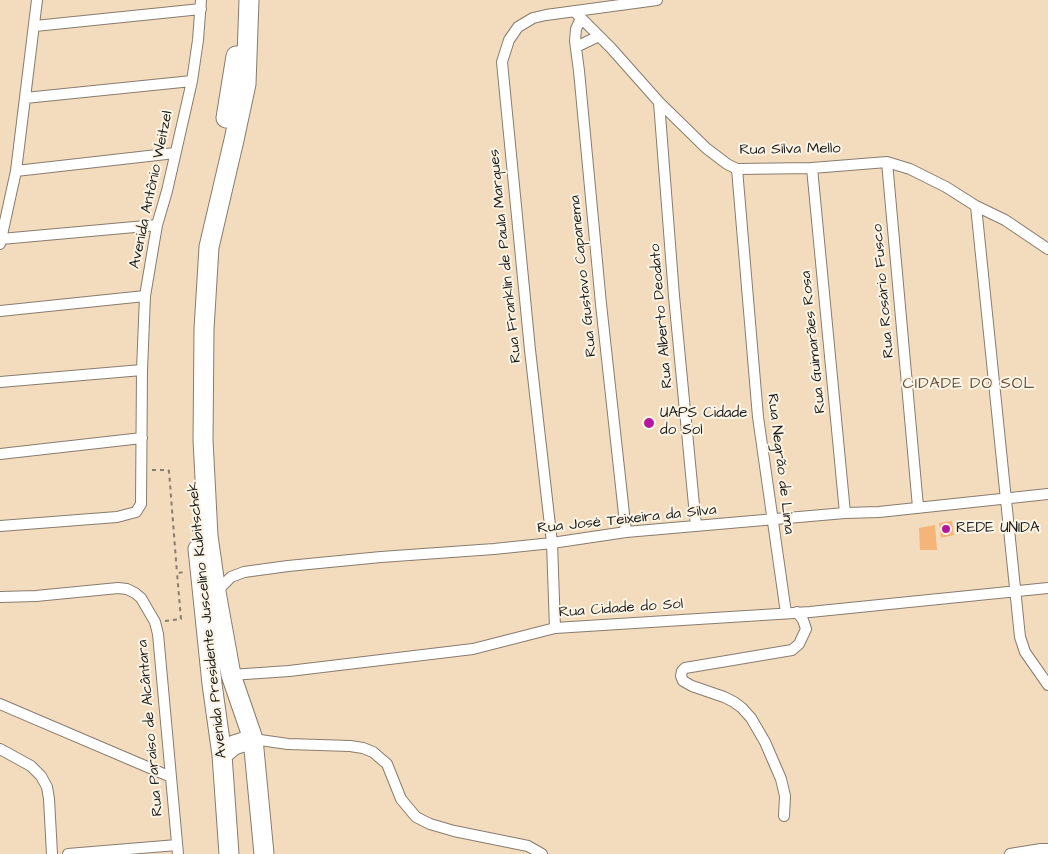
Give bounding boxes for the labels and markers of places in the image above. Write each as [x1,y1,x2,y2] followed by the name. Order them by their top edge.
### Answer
[660,405,747,440] place label: UAPS Cidade do Sol
[642,416,656,430] marker: UAPS Cidade do Sol
[956,520,1040,538] place label: REDE UNIDA
[940,523,952,535] marker: REDE UNIDA

